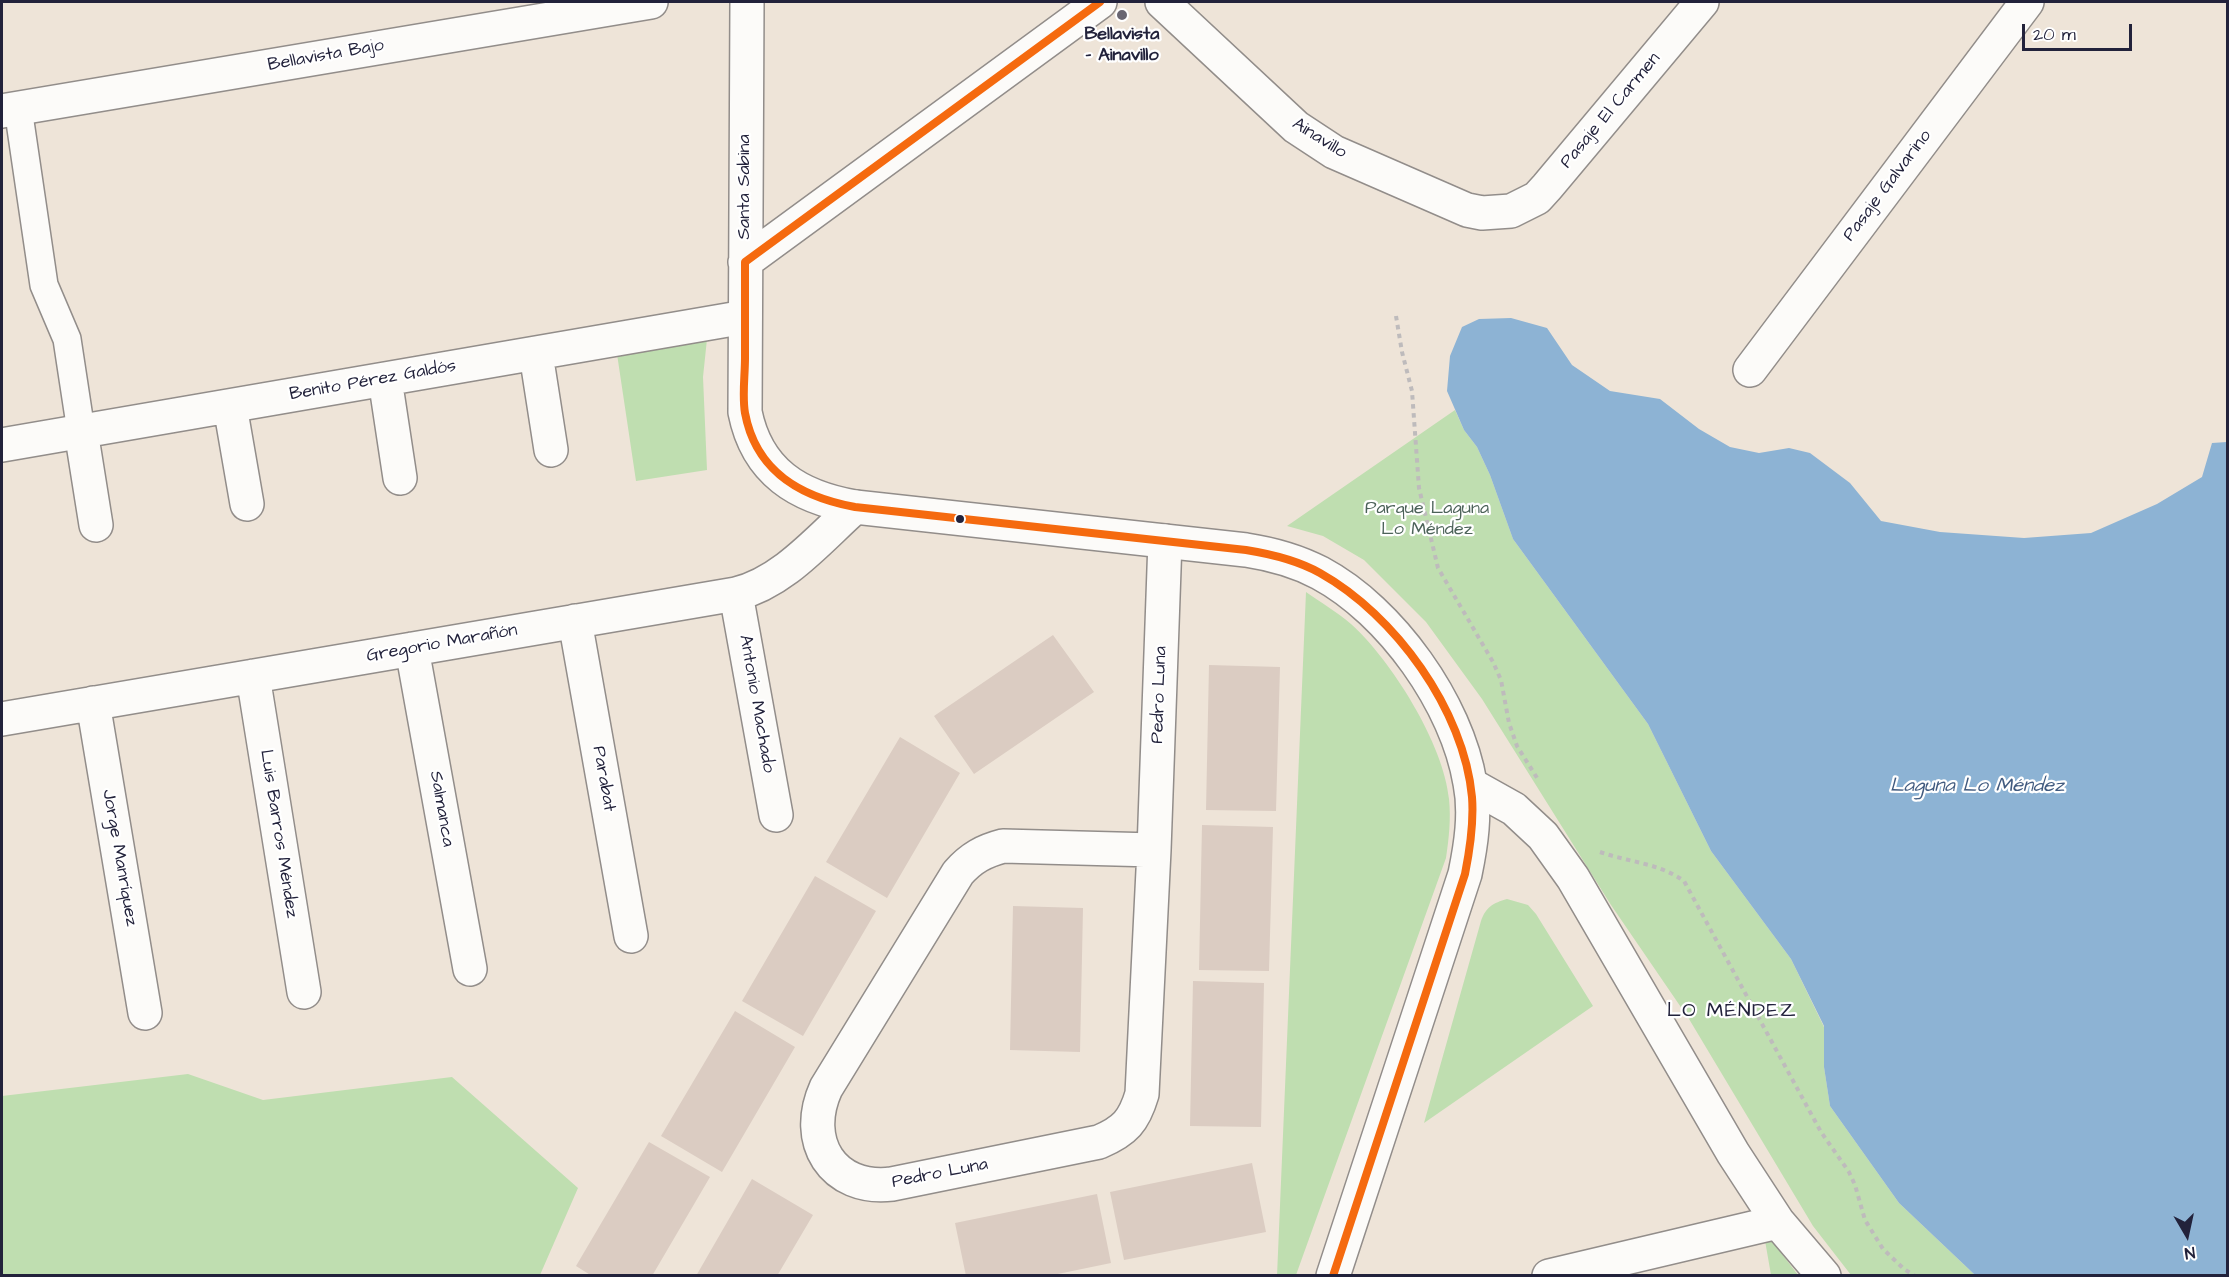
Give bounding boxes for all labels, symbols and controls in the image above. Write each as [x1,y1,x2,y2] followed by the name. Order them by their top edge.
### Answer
[1115,8,1129,22] marker: Bellavista - Ainavillo
[2025,12,2134,50] scale bar
[2033,22,2076,47] text: 20 m
[1085,24,1159,66] place label: Bellavista - Ainavillo
[266,35,386,77] street label: Bellavista Bajo
[1556,49,1666,173] street label: Pasaje El Carmen
[1288,114,1350,164] street label: Ainavillo
[1839,126,1937,246] street label: Pasaje Galvarino
[734,134,756,240] street label: Santa Sabina
[288,356,458,406] street label: Benito Pérez Galdós
[1365,498,1489,540] park label: Parque Laguna Lo Méndez
[954,513,966,525] unlabelled marker
[365,620,519,668] street label: Gregorio Marañón
[733,633,779,775] street label: Antonio Machado
[1148,646,1172,744] street label: Pedro Luna
[587,744,619,814] street label: Parabat
[254,748,302,920] street label: Luis Barros Méndez
[424,770,458,848] street label: Salmanca
[1890,775,2064,799] water label: Laguna Lo Méndez
[96,788,142,928] street label: Jorge Manríquez
[1667,1000,1797,1024] district label: LO MÉNDEZ
[890,1154,990,1194] street label: Pedro Luna
[2157,1205,2217,1265] north arrow
[2183,1241,2196,1264] text: N

